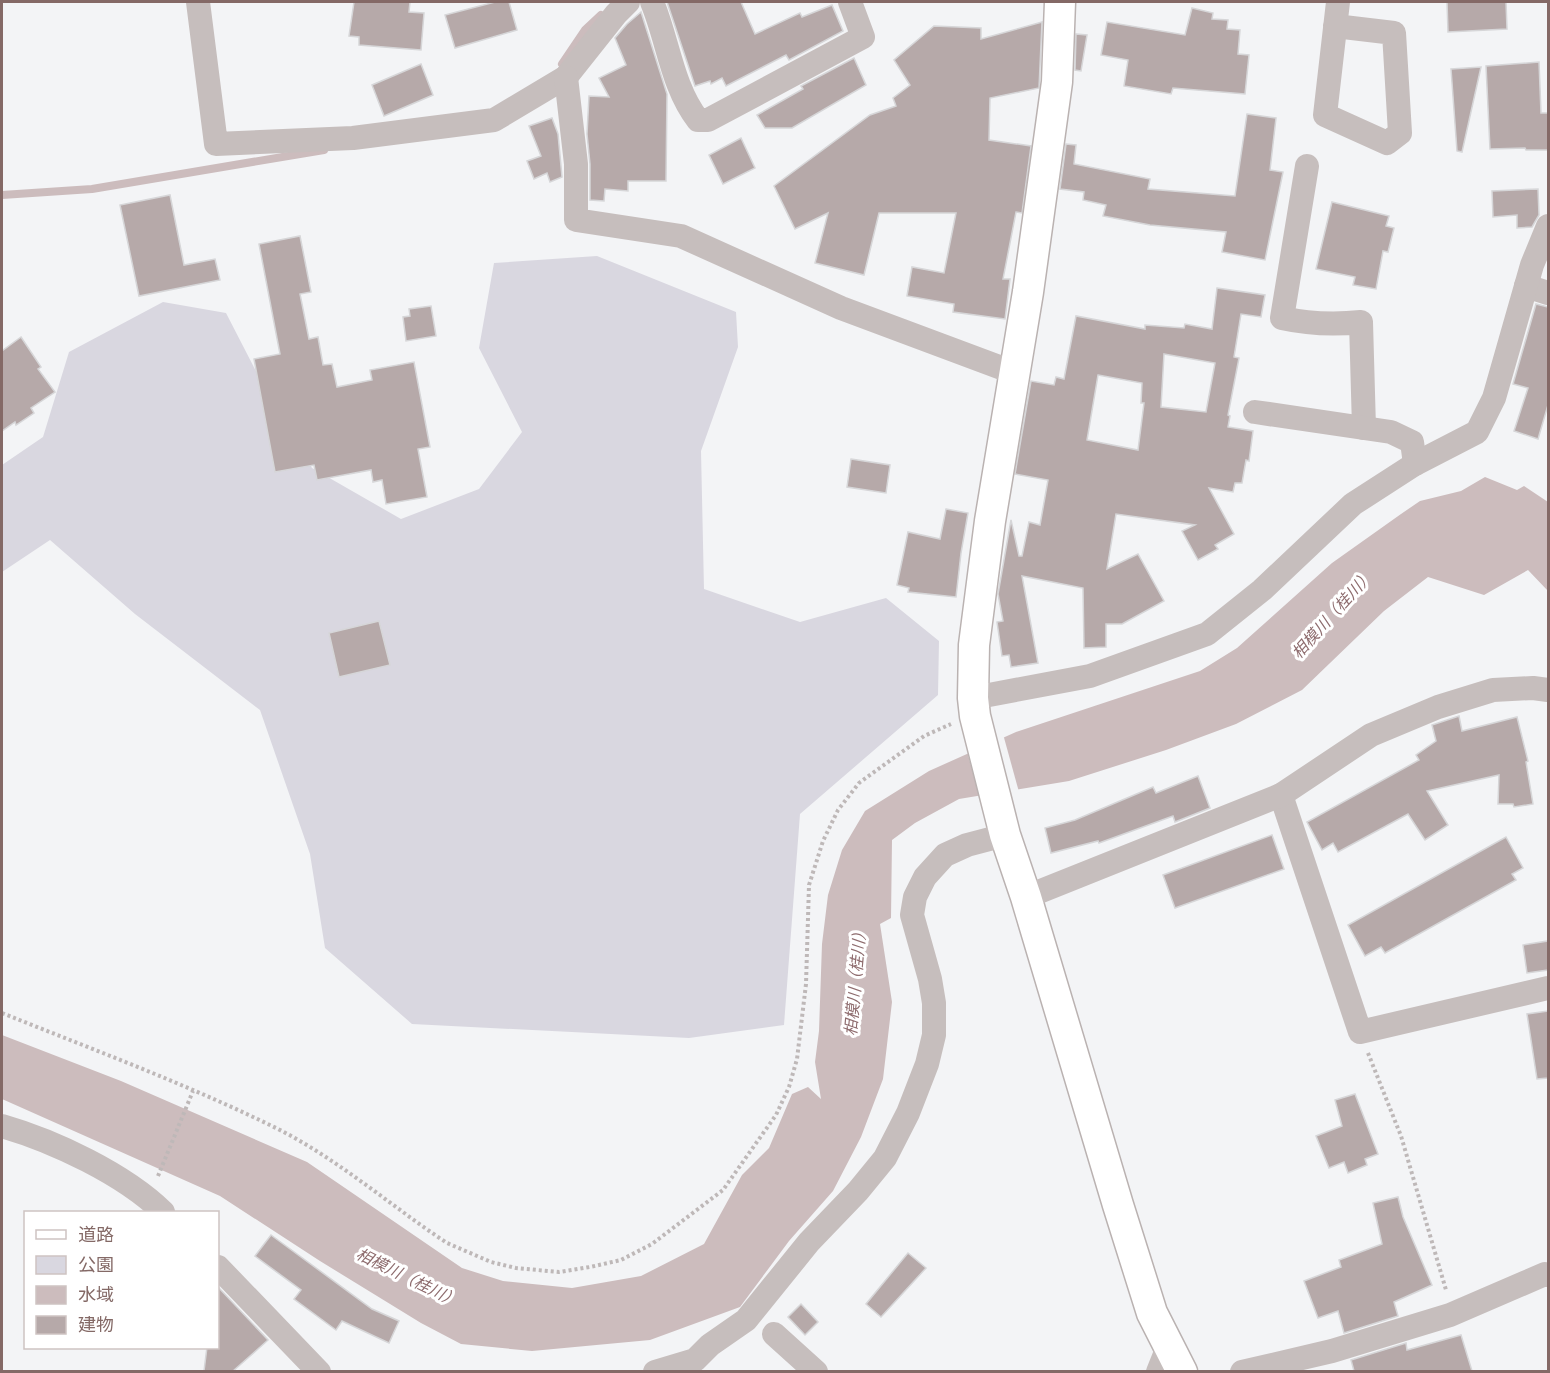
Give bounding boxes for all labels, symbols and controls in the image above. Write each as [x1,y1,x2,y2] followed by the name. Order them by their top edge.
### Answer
[1288,566,1377,662] water label: 相模川（桂川）
[841,923,870,1037] water label: 相模川（桂川）
[24,1211,219,1349] legend
[78,1224,114,1246] text: 道路
[353,1244,462,1311] water label: 相模川（桂川）
[78,1254,114,1276] text: 公園
[78,1284,114,1306] text: 水域
[78,1314,114,1336] text: 建物

